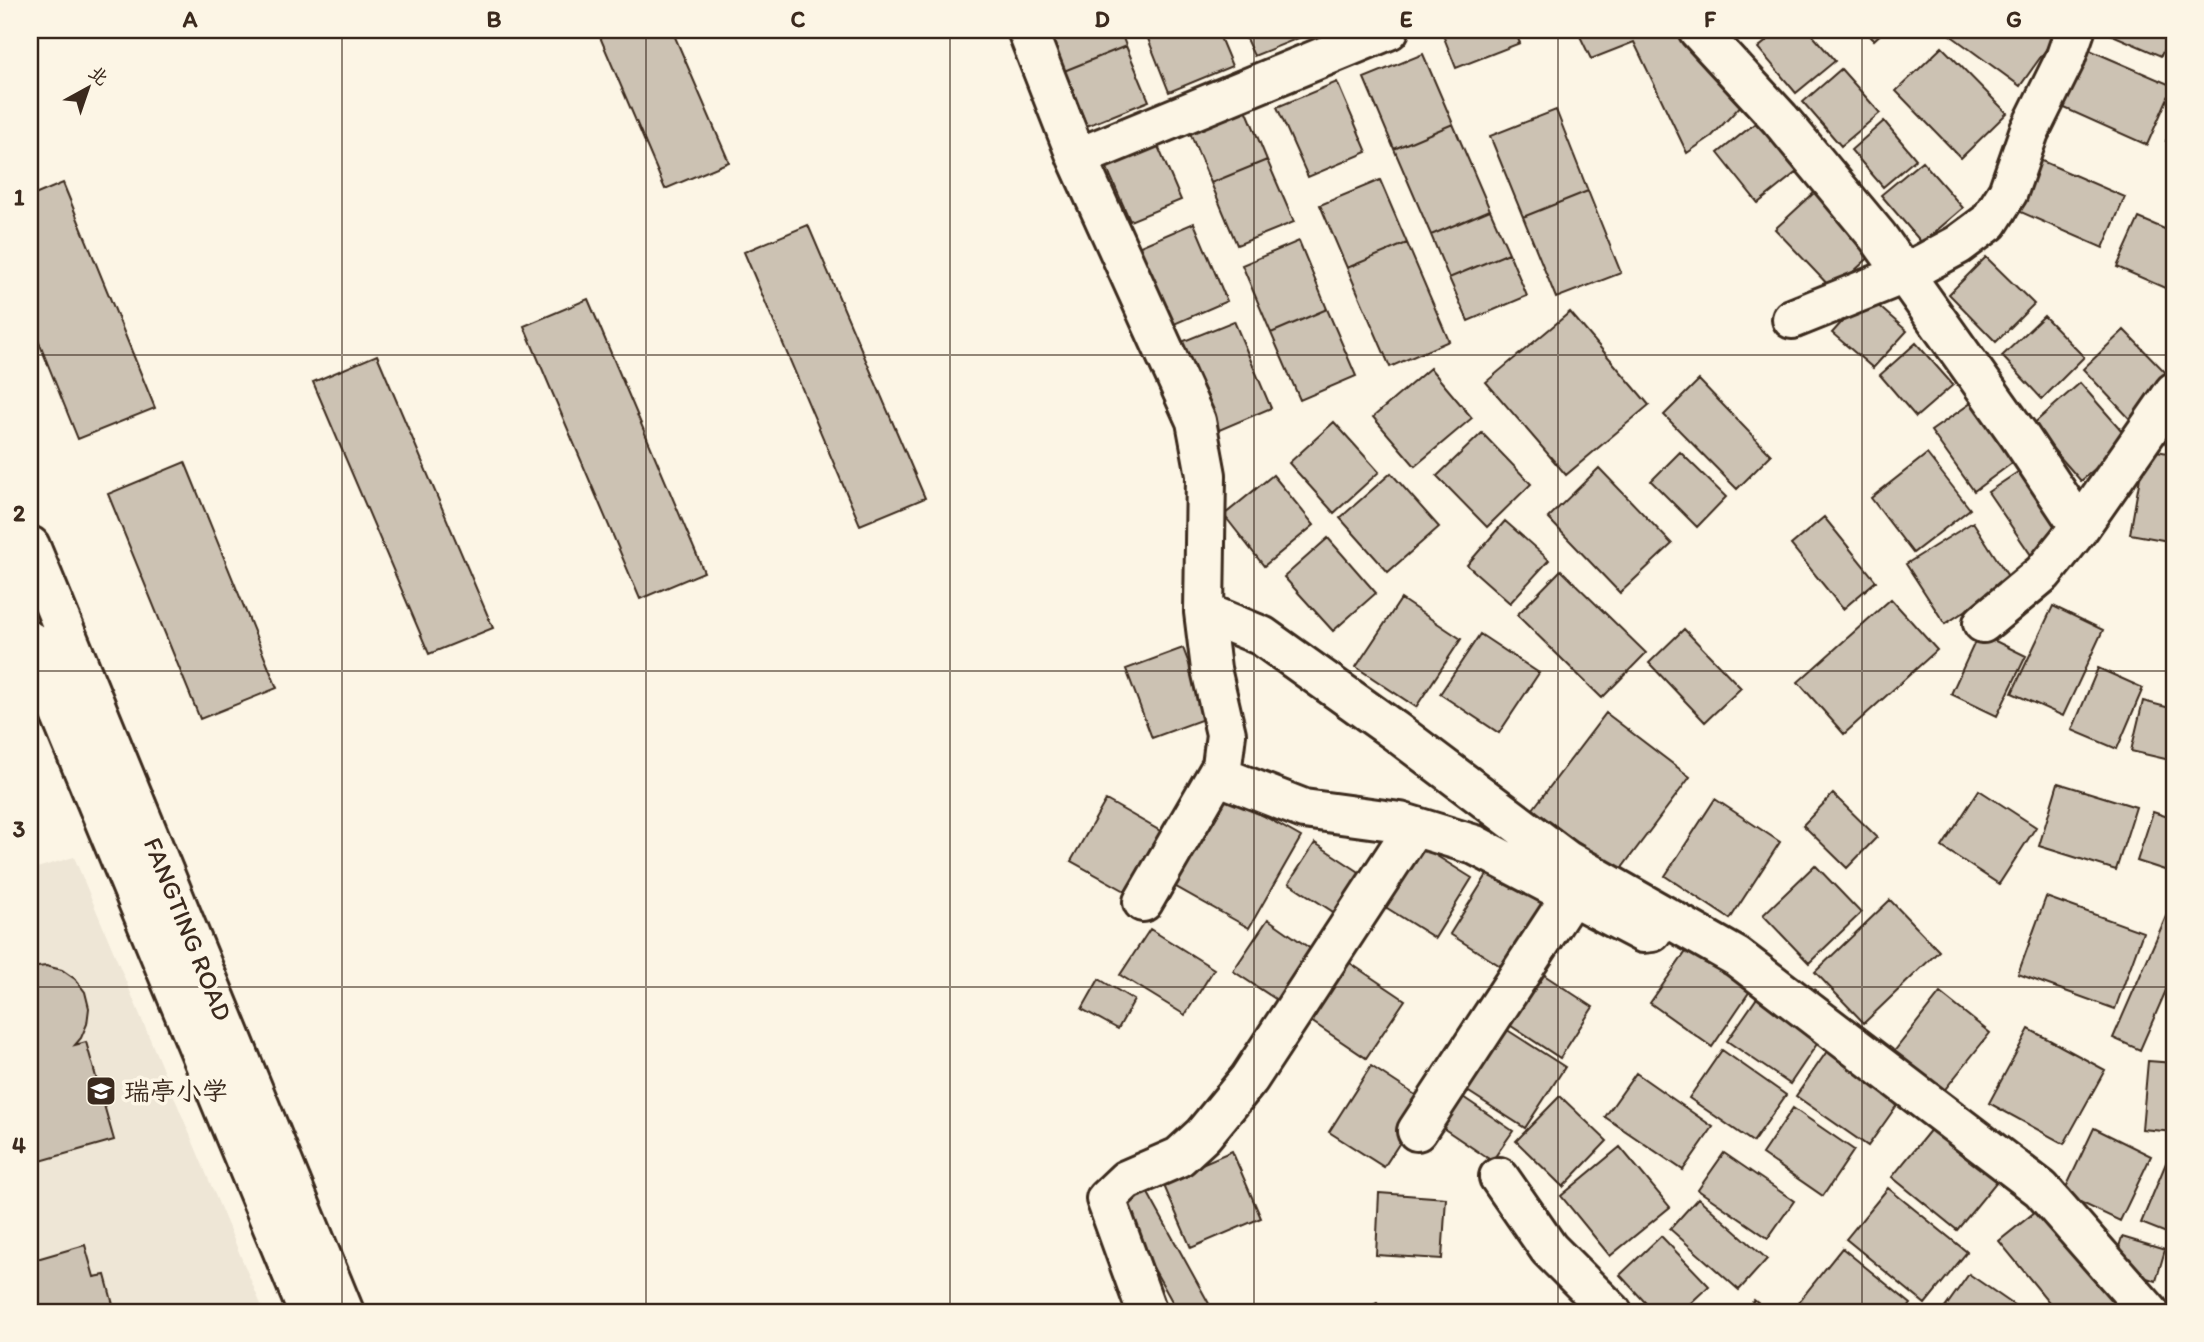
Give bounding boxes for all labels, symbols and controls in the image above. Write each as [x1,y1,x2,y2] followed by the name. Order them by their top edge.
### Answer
[182,5,198,33] text: A
[487,5,502,33] text: B
[791,5,806,33] text: C
[1094,5,1110,33] text: D
[1400,5,1413,33] text: E
[1704,5,1717,33] text: F
[2006,5,2022,33] text: G
[52,52,122,122] north arrow
[84,60,113,90] text: 北
[14,183,25,211] text: 1
[13,499,26,527] text: 2
[13,815,26,843] text: 3
[137,833,239,1025] street label: FANGTING ROAD
[84,1074,118,1108] school or university icon: 瑞亭小学
[124,1075,228,1107] place label: 瑞亭小学
[12,1131,26,1159] text: 4

